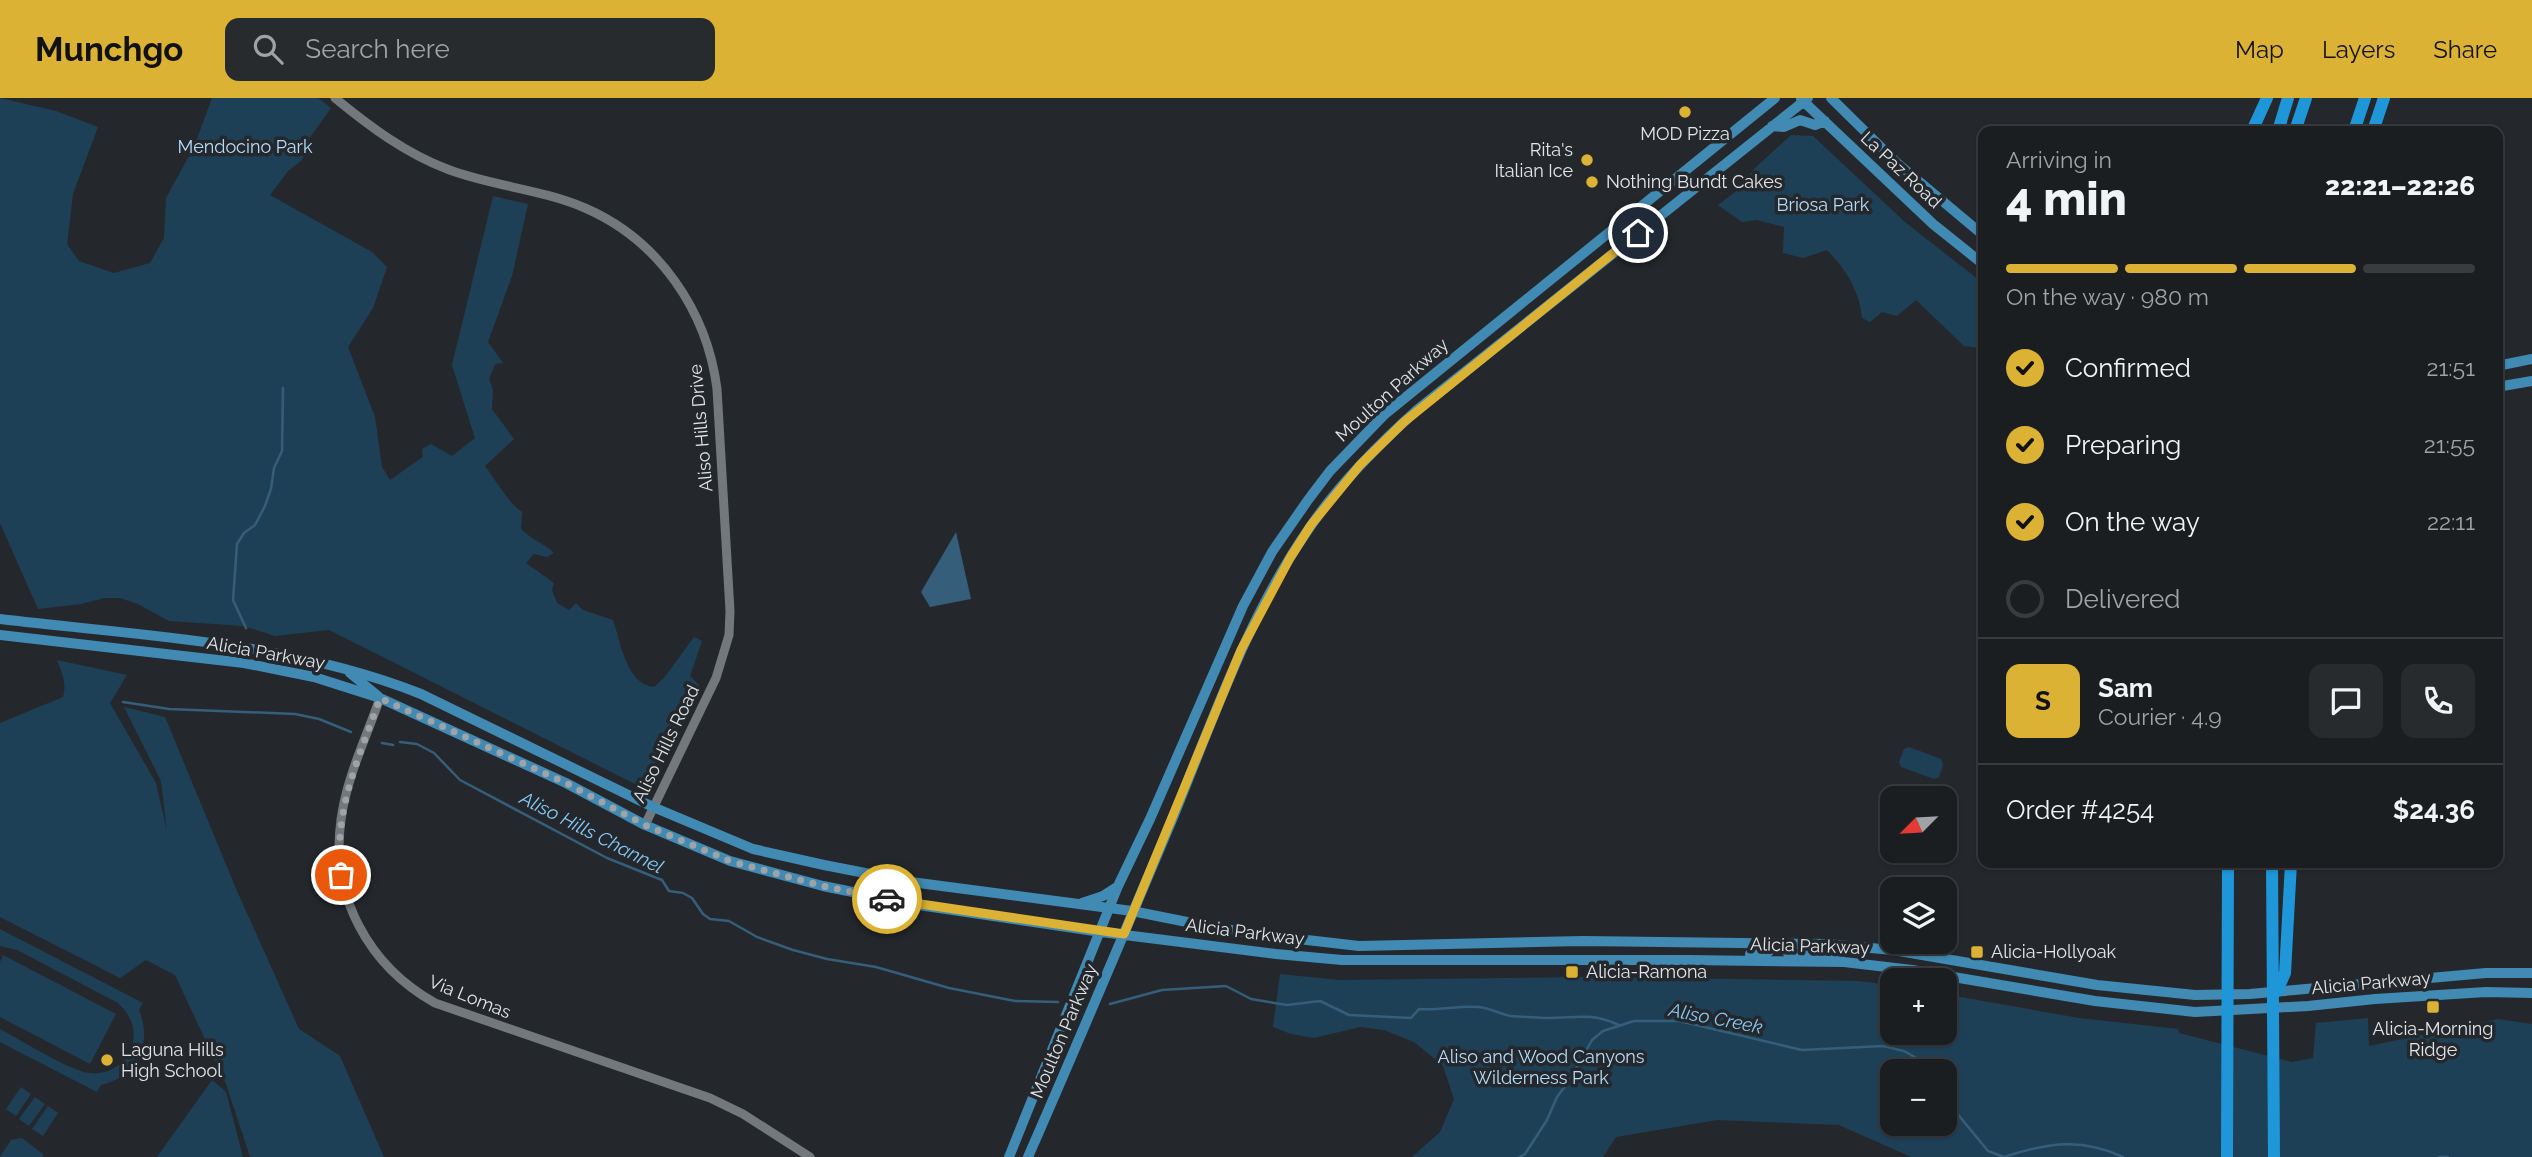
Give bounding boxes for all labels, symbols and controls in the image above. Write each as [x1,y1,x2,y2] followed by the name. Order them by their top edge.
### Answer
[225,18,715,81] search box
[35,30,183,69] text: Munchgo
[249,30,287,68] icon: search
[305,34,450,64] text: Search here
[2235,35,2284,64] text: Map
[2322,35,2395,64] text: Layers
[2433,35,2497,64] text: Share
[1677,104,1693,120] marker: MOD Pizza
[1640,123,1730,144] place label: MOD Pizza
[1857,127,1946,212] street label: La Paz Road
[178,136,313,157] park label: Mendocino Park
[1494,139,1573,181] place label: Rita's Italian Ice
[2006,146,2112,173] text: Arriving in
[1579,152,1595,168] marker: Rita's Italian Ice
[1606,171,1783,192] place label: Nothing Bundt Cakes
[2325,171,2475,201] text: 22:21–22:26
[2006,172,2127,226] text: 4 min
[1584,174,1600,190] marker: Nothing Bundt Cakes
[1777,194,1870,215] park label: Briosa Park
[1608,203,1668,263] pin
[1619,214,1657,252] icon: home
[2006,283,2209,310] text: On the way · 980 m
[1331,333,1452,446] street label: Moulton Parkway
[2006,349,2044,387] icon: check
[2065,353,2191,383] text: Confirmed
[2426,354,2475,381] text: 21:51
[684,363,717,493] street label: Aliso Hills Drive
[2006,426,2044,464] icon: check
[2065,430,2181,460] text: Preparing
[2424,431,2475,458] text: 21:55
[2006,503,2044,541] icon: check
[2065,507,2200,537] text: On the way
[2427,508,2475,535] text: 22:11
[2065,584,2180,614] text: Delivered
[205,632,327,673] street label: Alicia Parkway
[2309,664,2383,738] button: chat
[2401,664,2475,738] button: phone
[2098,673,2153,703] text: Sam
[628,681,703,806] street label: Aliso Hills Road
[2035,686,2051,716] text: S
[2098,703,2222,730] text: Courier · 4.9
[516,786,667,878] water label: Aliso Hills Channel
[1880,786,1956,863] north arrow
[1880,786,1957,1136] map controls
[2006,795,2154,825] text: Order #4254
[2393,795,2475,825] text: $24.36
[311,845,371,905] pin
[322,856,360,894] icon: bag
[852,864,922,934] courier
[1880,877,1957,954] button: layers
[868,880,906,918] icon: car
[1184,914,1306,949] street label: Alicia Parkway
[1750,933,1870,958] street label: Alicia Parkway
[1991,941,2116,962] place label: Alicia-Hollyoak
[1969,944,1985,960] marker: Alicia-Hollyoak
[1026,960,1101,1101] street label: Moulton Parkway
[1586,961,1707,982] place label: Alicia-Ramona
[1564,964,1580,980] marker: Alicia-Ramona
[2310,967,2432,998] street label: Alicia Parkway
[1880,968,1957,1045] button: +
[426,971,515,1023] street label: Via Lomas
[1666,998,1765,1038] water label: Aliso Creek
[2425,999,2441,1015] marker: Alicia-Morning Ridge
[2373,1018,2493,1060] place label: Alicia-Morning Ridge
[121,1039,224,1081] place label: Laguna Hills High School
[1437,1046,1645,1088] park label: Aliso and Wood Canyons Wilderness Park
[99,1052,115,1068] marker: Laguna Hills High School
[1880,1059,1957,1136] button: −

